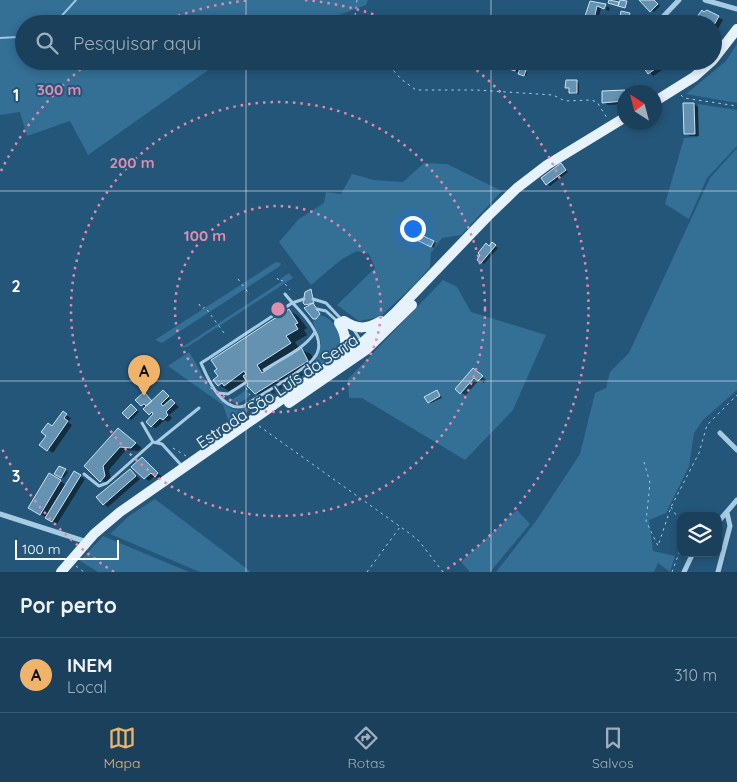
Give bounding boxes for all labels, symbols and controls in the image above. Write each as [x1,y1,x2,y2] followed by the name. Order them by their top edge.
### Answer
[15,15,722,70] search box
[33,29,61,57] icon: search
[73,31,201,55] text: Pesquisar aqui
[37,80,81,99] text: 300 m
[13,85,19,105] text: 1
[617,85,662,130] north arrow
[110,153,155,172] text: 200 m
[400,216,426,242] your location
[184,226,226,245] text: 100 m
[11,276,21,296] text: 2
[269,300,287,318] centre of rings
[192,329,362,453] street label: Estrada São Luís da Serra
[128,355,160,396] pin: A
[12,466,20,486] text: 3
[677,512,722,557] map controls
[677,512,722,557] button: layers
[15,537,119,560] scale bar
[22,540,60,558] text: 100 m
[20,592,117,618] text: Por perto
[67,653,113,677] text: INEM
[31,665,41,685] text: A
[674,665,717,685] text: 310 m
[67,677,107,697] text: Local
[103,724,141,772] tab: Mapa
[347,724,385,772] tab: Rotas
[592,724,634,772] tab: Salvos

